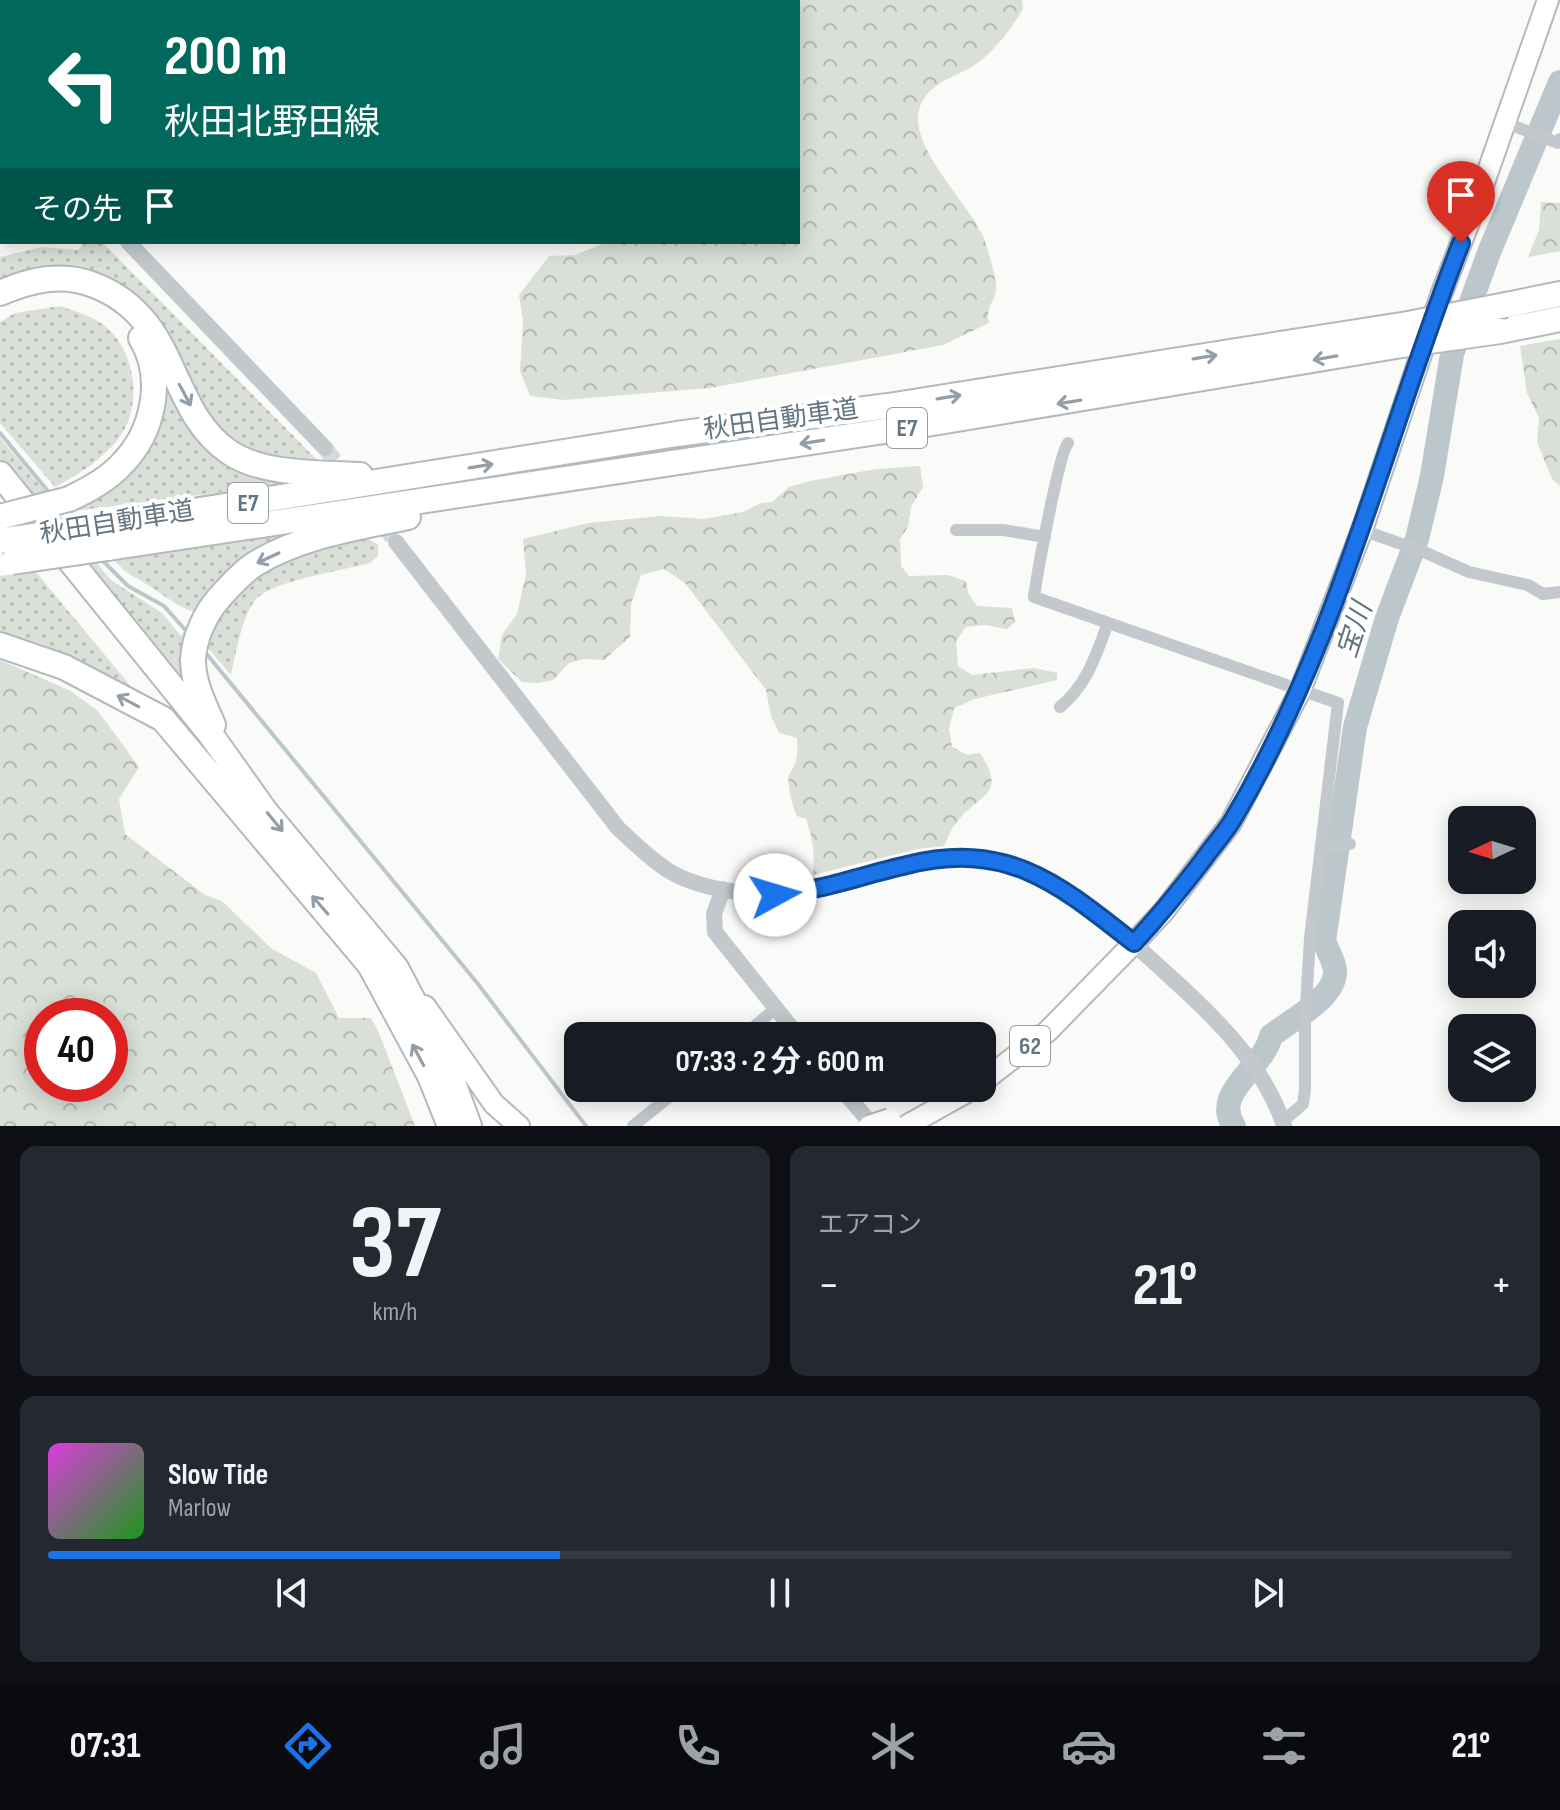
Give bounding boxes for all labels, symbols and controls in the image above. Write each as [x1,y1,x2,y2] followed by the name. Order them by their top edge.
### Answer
[164,24,288,91] text: 200 m
[32,32,136,136] icon: left
[164,102,380,145] text: 秋田北野田線
[1427,161,1495,243] pin
[1439,173,1483,217] icon: arrive
[138,184,182,228] icon: arrive
[32,192,122,228] text: その先
[1192,348,1218,363] one-way arrow
[1313,352,1339,367] one-way arrow
[178,382,194,406] one-way arrow
[935,388,961,403] one-way arrow
[702,394,860,446] street label: 秋田自動車道
[1057,395,1082,410] one-way arrow
[887,408,927,448] road number: E7
[800,435,825,450] one-way arrow
[468,458,493,473] one-way arrow
[228,483,268,523] road number: E7
[38,495,196,551] street label: 秋田自動車道
[256,551,280,566] one-way arrow
[1331,595,1380,662] water label: 宝川
[117,692,140,708] one-way arrow
[1448,806,1536,894] north arrow
[1448,806,1536,1102] map controls
[266,812,284,832] one-way arrow
[733,853,817,937] position arrow
[311,895,329,915] one-way arrow
[1448,910,1536,998] button: sound
[24,998,128,1102] speed limit sign: 40
[1448,1014,1536,1102] button: layers
[1010,1026,1050,1066] road number: 62
[410,1043,426,1067] one-way arrow
[676,1044,884,1080] text: 07:33 · 2 分 · 600 m
[349,1182,441,1307] text: 37
[818,1210,922,1241] text: エアコン
[1132,1250,1198,1322] text: 21°
[818,1259,840,1312] text: −
[1490,1259,1512,1312] text: +
[373,1297,417,1328] text: km/h
[168,1457,268,1493] text: Slow Tide
[168,1493,231,1524] text: Marlow
[270,1571,314,1615] icon: previous
[758,1571,802,1615] icon: pause
[1246,1571,1290,1615] icon: next
[280,1718,336,1774] icon: directions
[475,1718,531,1774] icon: music
[670,1718,726,1774] icon: phone
[865,1718,921,1774] icon: climate
[1061,1718,1117,1774] icon: car
[1256,1718,1312,1774] icon: filters
[70,1725,141,1768] text: 07:31
[1451,1725,1490,1768] text: 21°

